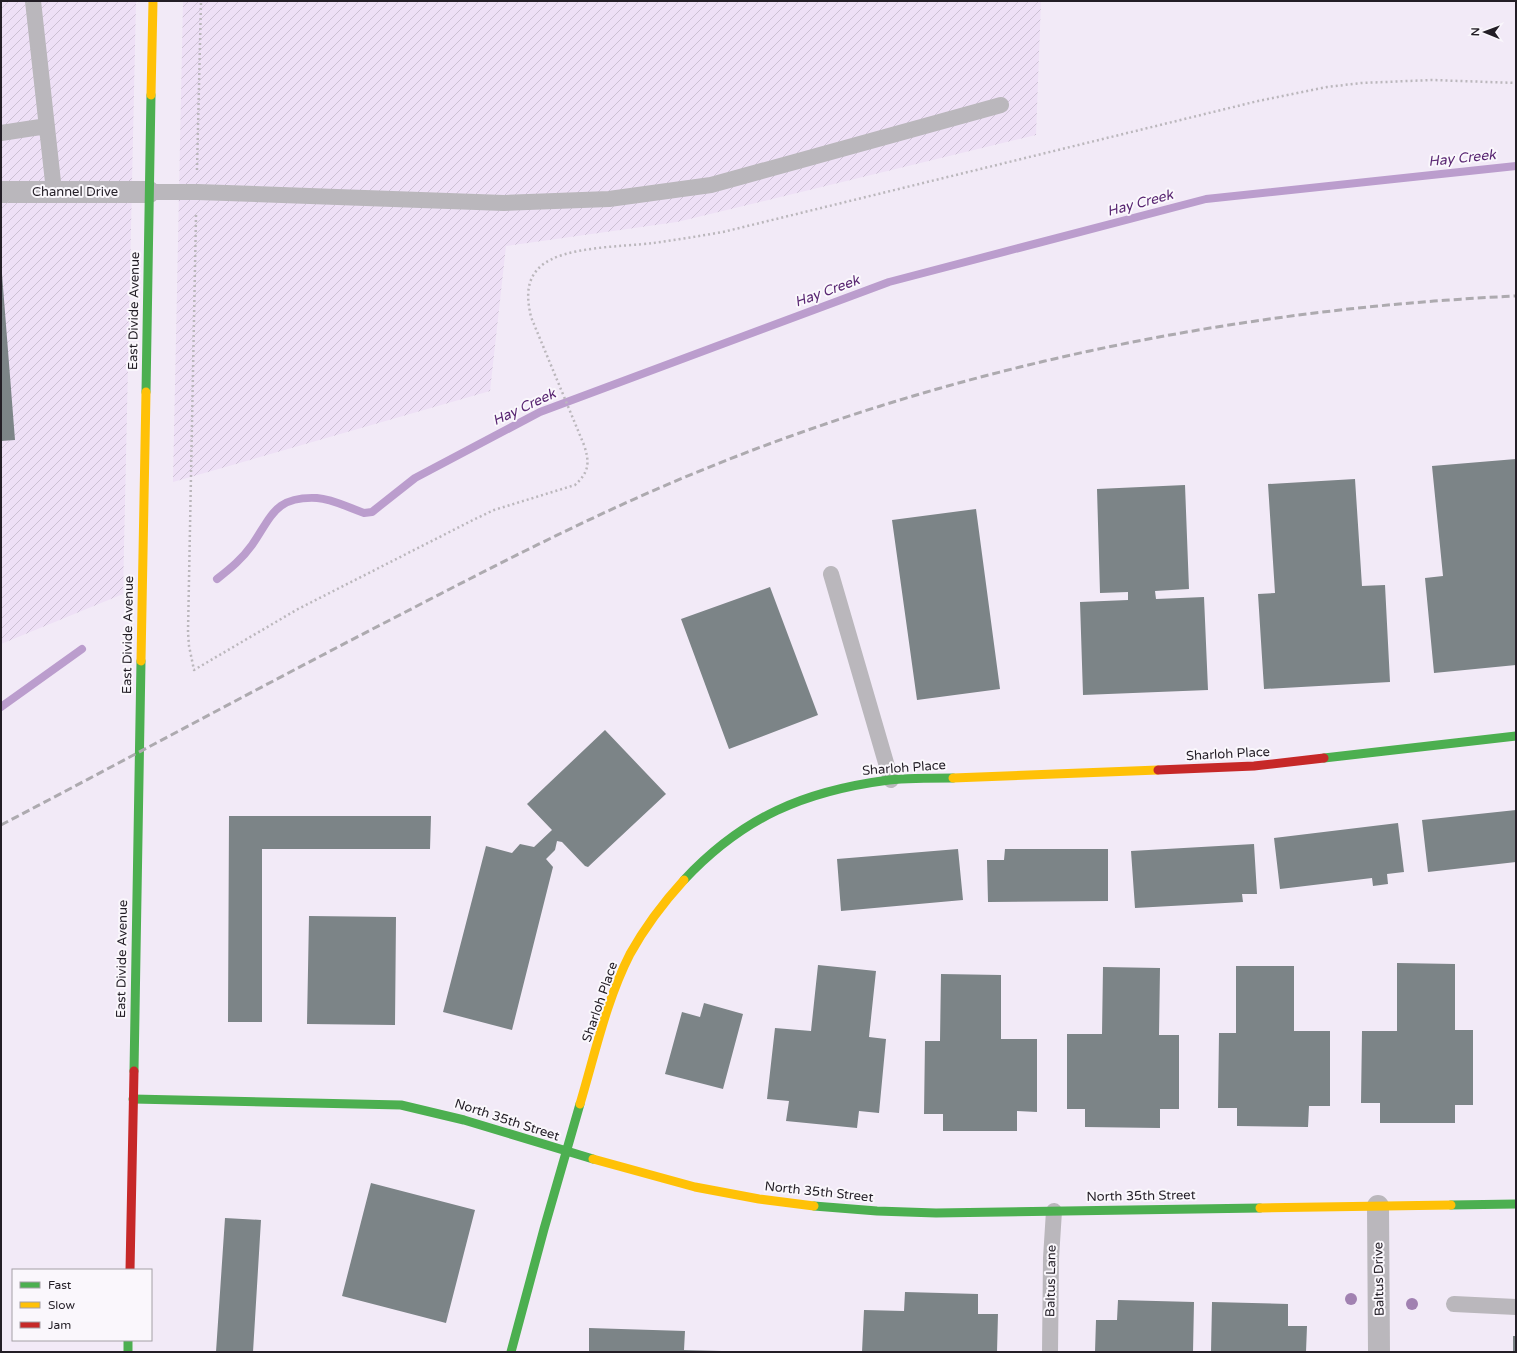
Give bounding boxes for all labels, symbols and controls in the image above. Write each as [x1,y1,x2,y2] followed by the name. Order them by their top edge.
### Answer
[1465,12,1505,52] north arrow
[1469,27,1482,36] text: N
[1427,146,1498,170] water label: Hay Creek
[32,184,118,200] street label: Channel Drive
[1105,186,1176,220] water label: Hay Creek
[125,252,143,370] street label: East Divide Avenue
[792,271,863,311] water label: Hay Creek
[490,384,560,429] water label: Hay Creek
[119,576,137,694] street label: East Divide Avenue
[1186,744,1270,764] street label: Sharloh Place
[862,757,946,779] street label: Sharloh Place
[113,900,131,1018] street label: East Divide Avenue
[579,960,621,1044] street label: Sharloh Place
[453,1096,561,1144] street label: North 35th Street
[764,1178,874,1206] street label: North 35th Street
[1086,1187,1196,1205] street label: North 35th Street
[1370,1242,1388,1316] street label: Baltus Drive
[1042,1245,1060,1317] street label: Baltus Lane
[12,1269,152,1341] legend
[48,1278,72,1292] text: Fast
[48,1298,75,1312] text: Slow
[48,1318,71,1332] text: Jam

